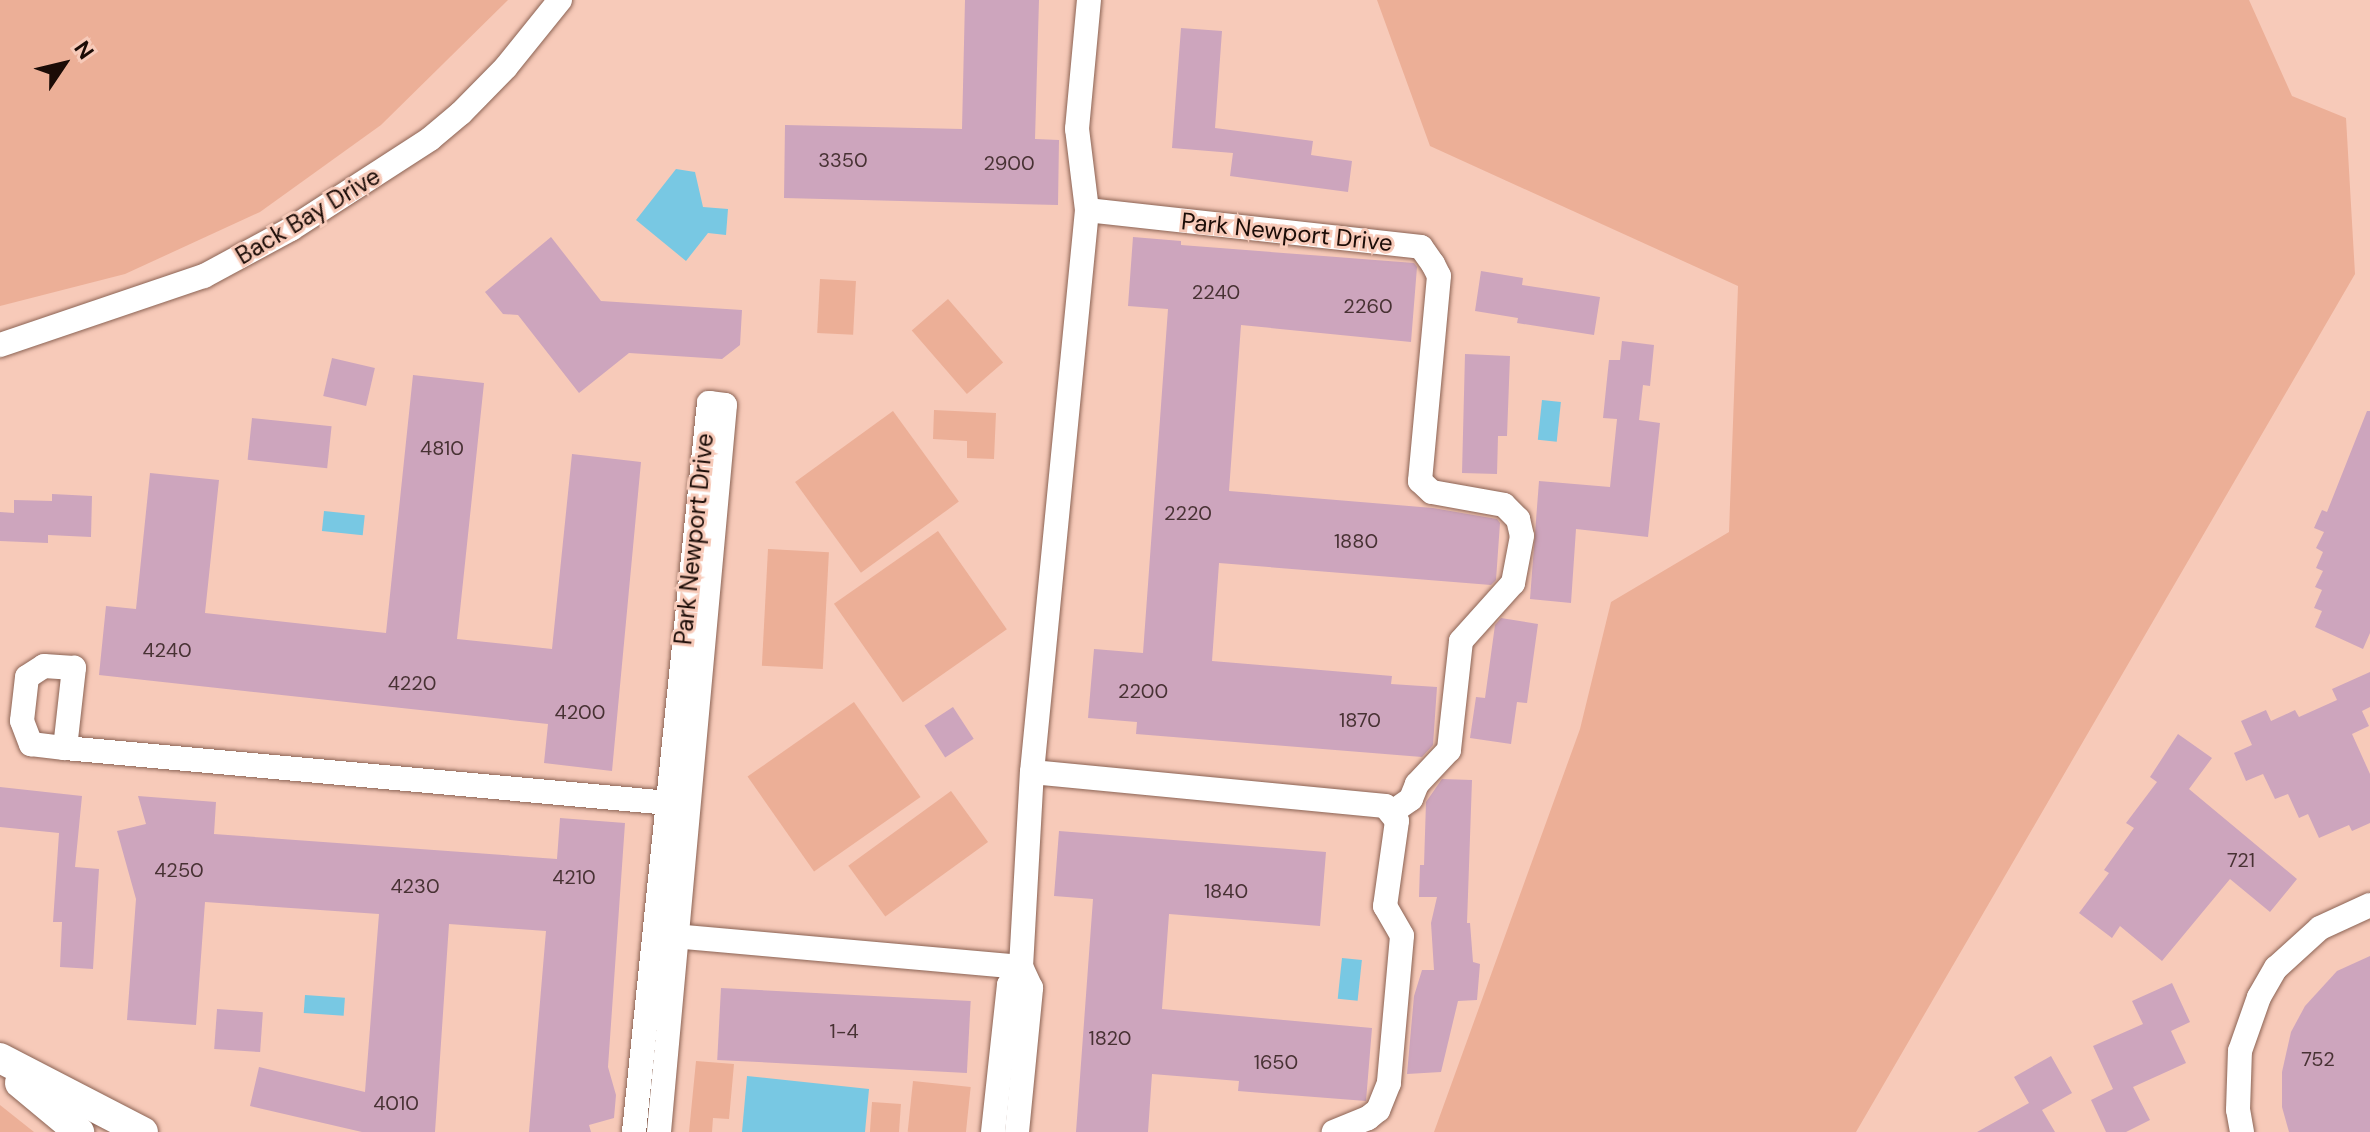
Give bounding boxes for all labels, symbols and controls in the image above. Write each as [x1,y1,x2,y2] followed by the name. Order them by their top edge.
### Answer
[24,24,104,104] north arrow
[68,35,101,65] text: N
[818,148,868,172] house number: 3350
[983,151,1035,175] house number: 2900
[231,162,385,270] street label: Back Bay Drive
[1180,207,1394,257] street label: Park Newport Drive
[1192,280,1240,304] house number: 2240
[1343,294,1393,318] house number: 2260
[669,432,719,646] street label: Park Newport Drive
[420,436,464,460] house number: 4810
[1164,501,1212,525] house number: 2220
[1334,529,1378,553] house number: 1880
[142,638,192,662] house number: 4240
[388,671,436,695] house number: 4220
[1118,679,1168,703] house number: 2200
[555,700,605,724] house number: 4200
[1339,708,1381,732] house number: 1870
[2227,848,2255,872] house number: 721
[154,858,204,882] house number: 4250
[552,865,596,889] house number: 4210
[390,874,440,898] house number: 4230
[1204,879,1248,903] house number: 1840
[829,1019,859,1043] house number: 1-4
[1088,1026,1132,1050] house number: 1820
[2301,1047,2335,1071] house number: 752
[1254,1050,1298,1074] house number: 1650
[373,1091,419,1115] house number: 4010

